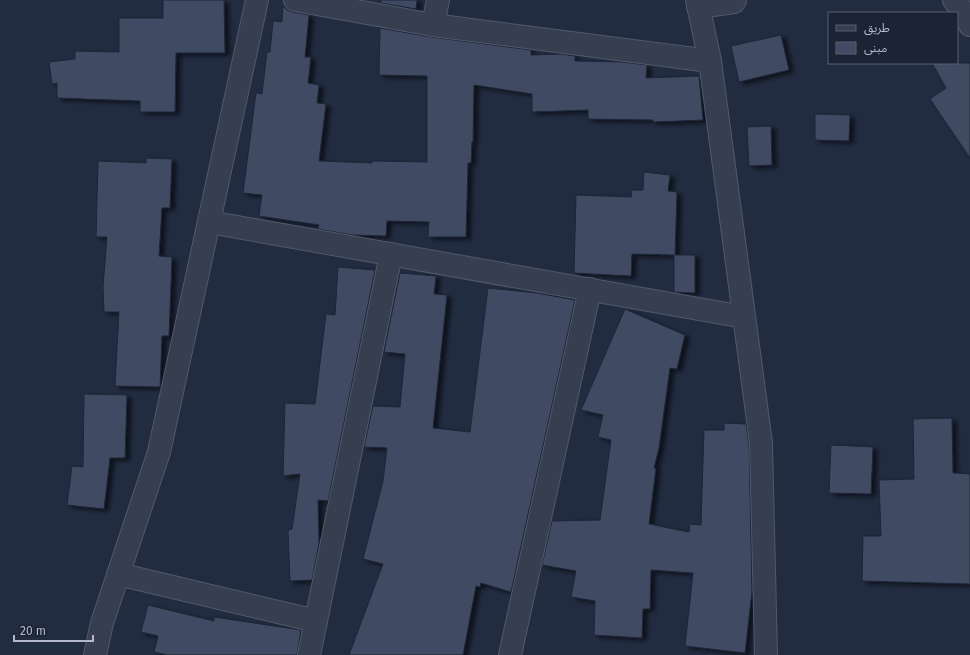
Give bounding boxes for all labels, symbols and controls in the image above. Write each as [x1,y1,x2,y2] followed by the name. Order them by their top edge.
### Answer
[828,12,958,64] legend
[864,21,890,36] text: طريق
[864,41,887,55] text: مبنى
[14,617,93,643] scale bar
[20,624,46,638] text: 20 m

